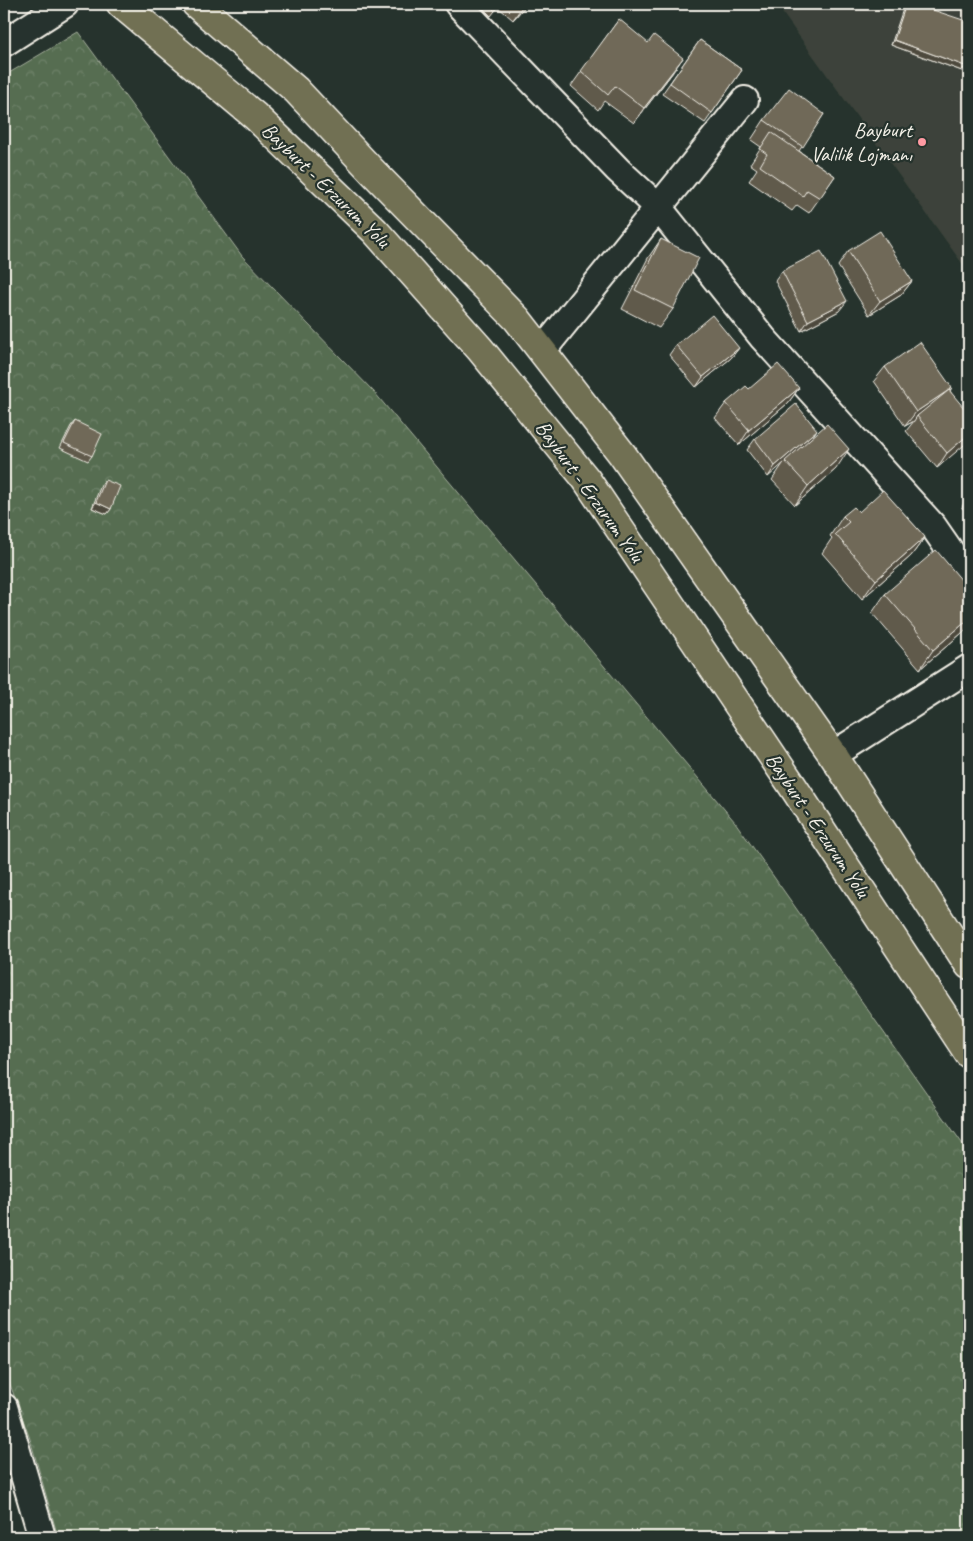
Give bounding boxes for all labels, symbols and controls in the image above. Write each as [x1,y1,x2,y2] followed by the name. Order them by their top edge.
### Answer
[256,117,397,254] street label: Bayburt - Erzurum Yolu
[811,117,914,167] place label: Bayburt Valilik Lojmanı
[916,136,928,148] marker: Bayburt Valilik Lojmanı
[530,415,651,568] street label: Bayburt - Erzurum Yolu
[760,748,877,903] street label: Bayburt - Erzurum Yolu

